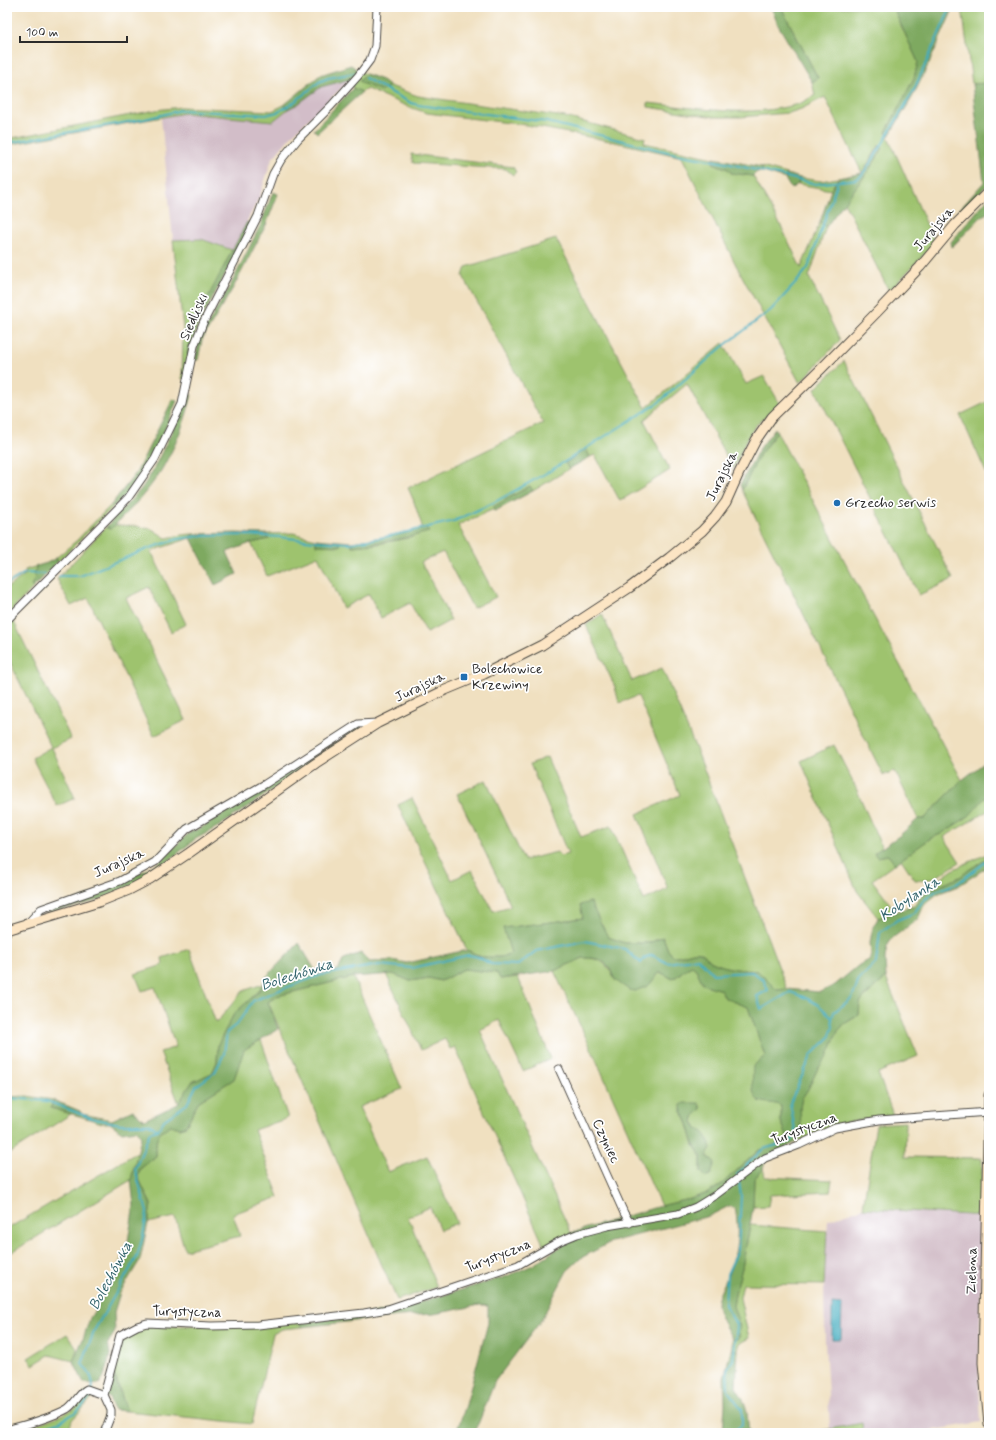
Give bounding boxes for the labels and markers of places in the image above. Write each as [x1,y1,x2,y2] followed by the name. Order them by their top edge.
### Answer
[845,494,936,512] place label: Grzecho serwis
[832,498,842,508] marker: Grzecho serwis
[472,660,543,694] place label: Bolechowice Krzewiny
[459,672,469,682] marker: Bolechowice Krzewiny

